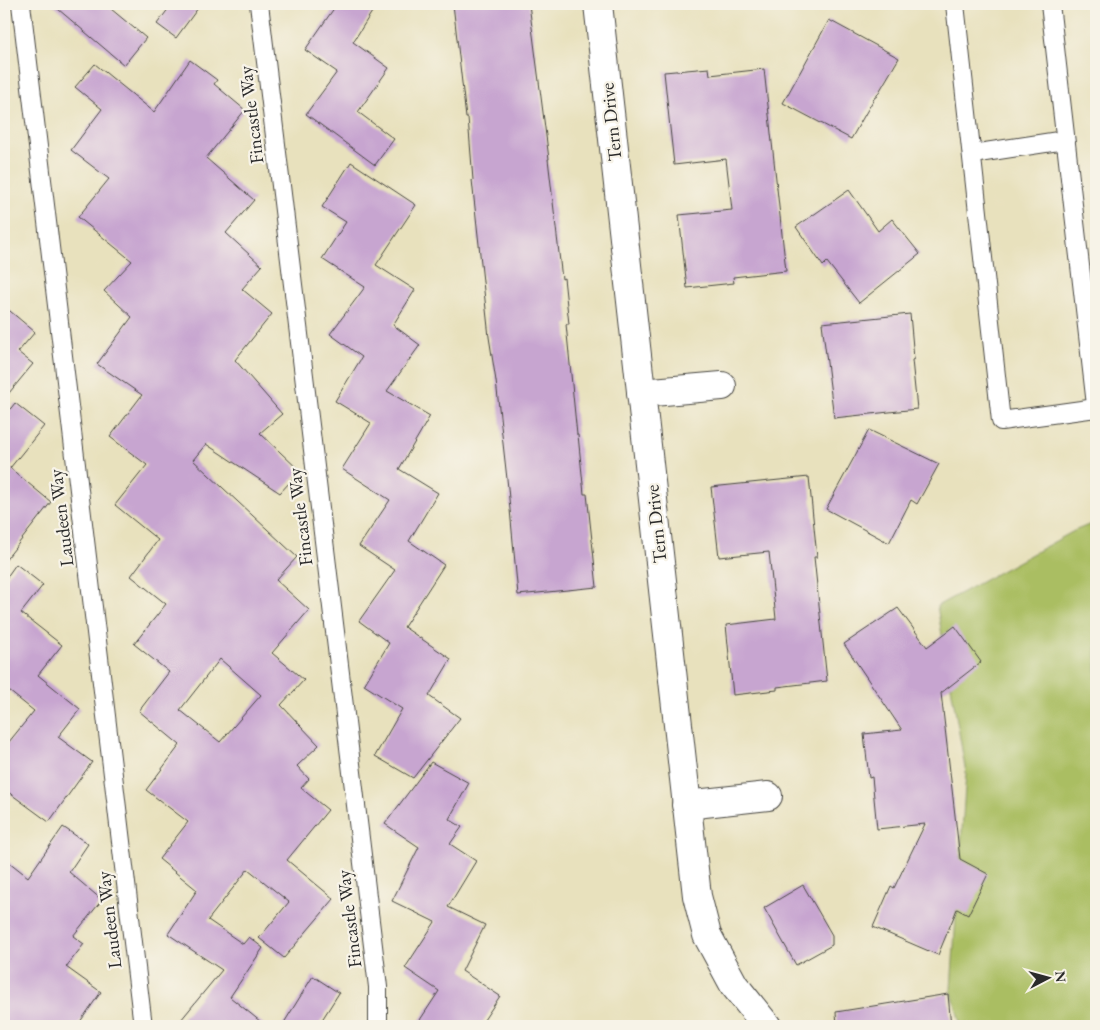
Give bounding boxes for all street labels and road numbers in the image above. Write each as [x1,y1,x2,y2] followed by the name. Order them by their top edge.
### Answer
[233,64,269,165] street label: Fincastle Way
[594,81,628,163] street label: Tern Drive
[282,466,318,567] street label: Fincastle Way
[43,467,79,568] street label: Laudeen Way
[639,483,673,565] street label: Tern Drive
[331,868,367,969] street label: Fincastle Way
[91,869,127,970] street label: Laudeen Way

